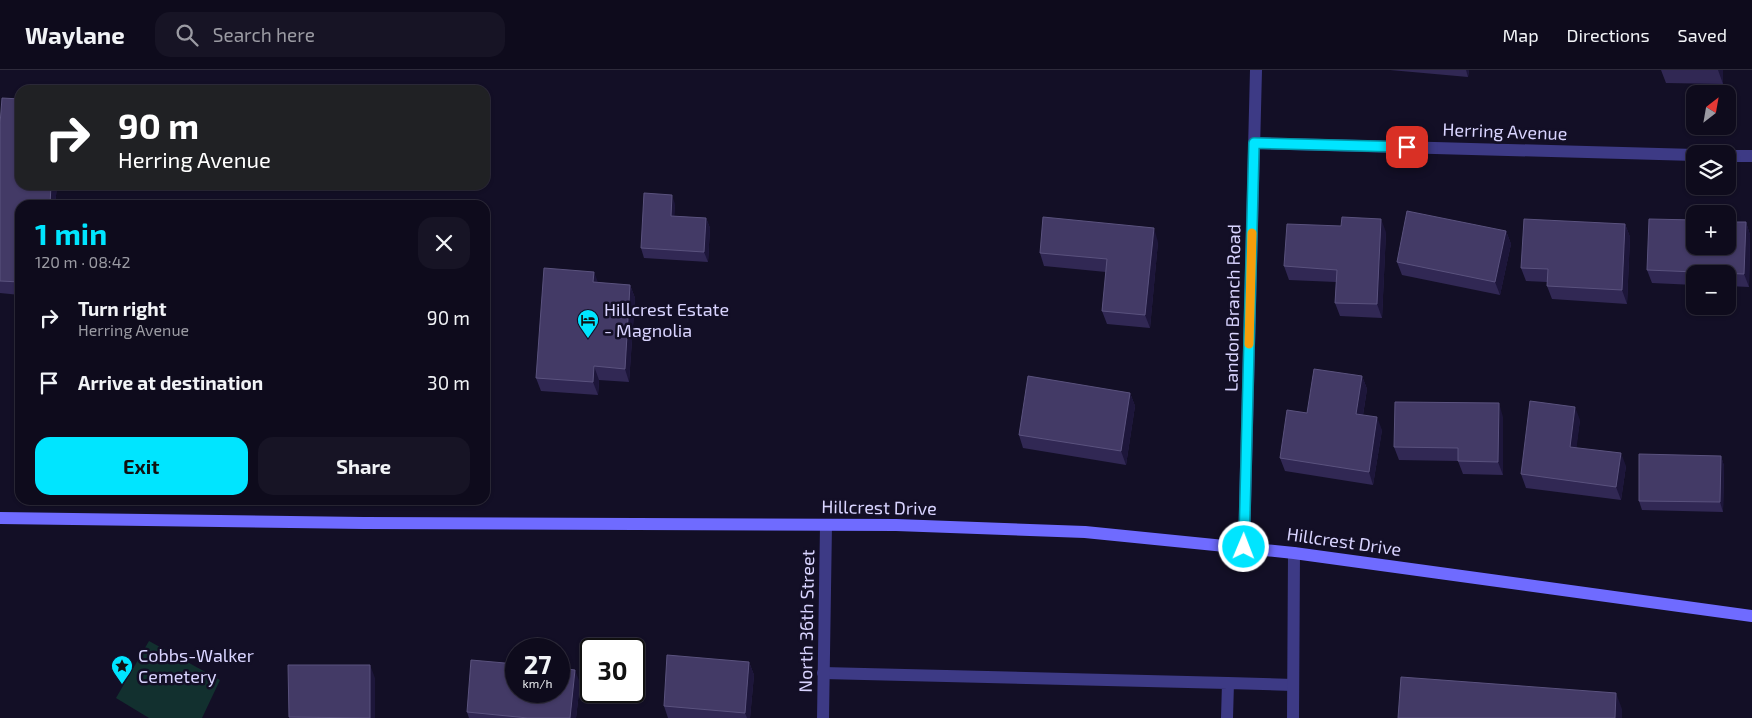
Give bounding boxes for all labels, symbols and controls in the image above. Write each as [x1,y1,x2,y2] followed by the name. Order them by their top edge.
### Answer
[155,12,505,57] search box
[25,20,125,49] text: Waylane
[173,21,201,49] icon: search
[213,23,315,46] text: Search here
[1502,24,1539,46] text: Map
[1567,24,1650,46] text: Directions
[1678,24,1727,46] text: Saved
[1686,85,1736,135] north arrow
[1686,85,1736,315] map controls
[118,104,199,146] text: 90 m
[35,105,100,170] icon: right
[1442,118,1568,144] street label: Herring Avenue
[1386,126,1428,168] pin
[1393,133,1421,161] icon: arrive
[1686,145,1736,195] button: layers
[118,146,271,172] text: Herring Avenue
[1686,205,1736,255] button: +
[35,215,107,251] text: 1 min
[418,217,470,269] button: close
[1220,224,1244,392] street label: Landon Branch Road
[35,252,130,271] text: 120 m · 08:42
[1686,265,1736,315] button: −
[78,297,166,320] text: Turn right
[604,298,729,341] place label: Hillcrest Estate - Magnolia
[35,304,63,332] icon: right
[427,306,470,329] text: 90 m
[576,308,600,339] hotel icon: Hillcrest Estate - Magnolia
[78,320,189,339] text: Herring Avenue
[35,369,63,397] icon: arrive
[78,371,263,394] text: Arrive at destination
[427,371,470,394] text: 30 m
[35,437,248,495] button: Exit
[258,437,470,495] button: Share
[821,495,937,519] street label: Hillcrest Drive
[1217,520,1269,572] position arrow
[1285,522,1403,560] street label: Hillcrest Drive
[794,549,818,693] street label: North 36th Street
[580,638,645,703] speed limit sign: 30
[138,644,254,687] place label: Cobbs-Walker Cemetery
[524,649,551,679] text: 27
[110,654,134,685] place icon: Cobbs-Walker Cemetery
[523,676,552,690] text: km/h

